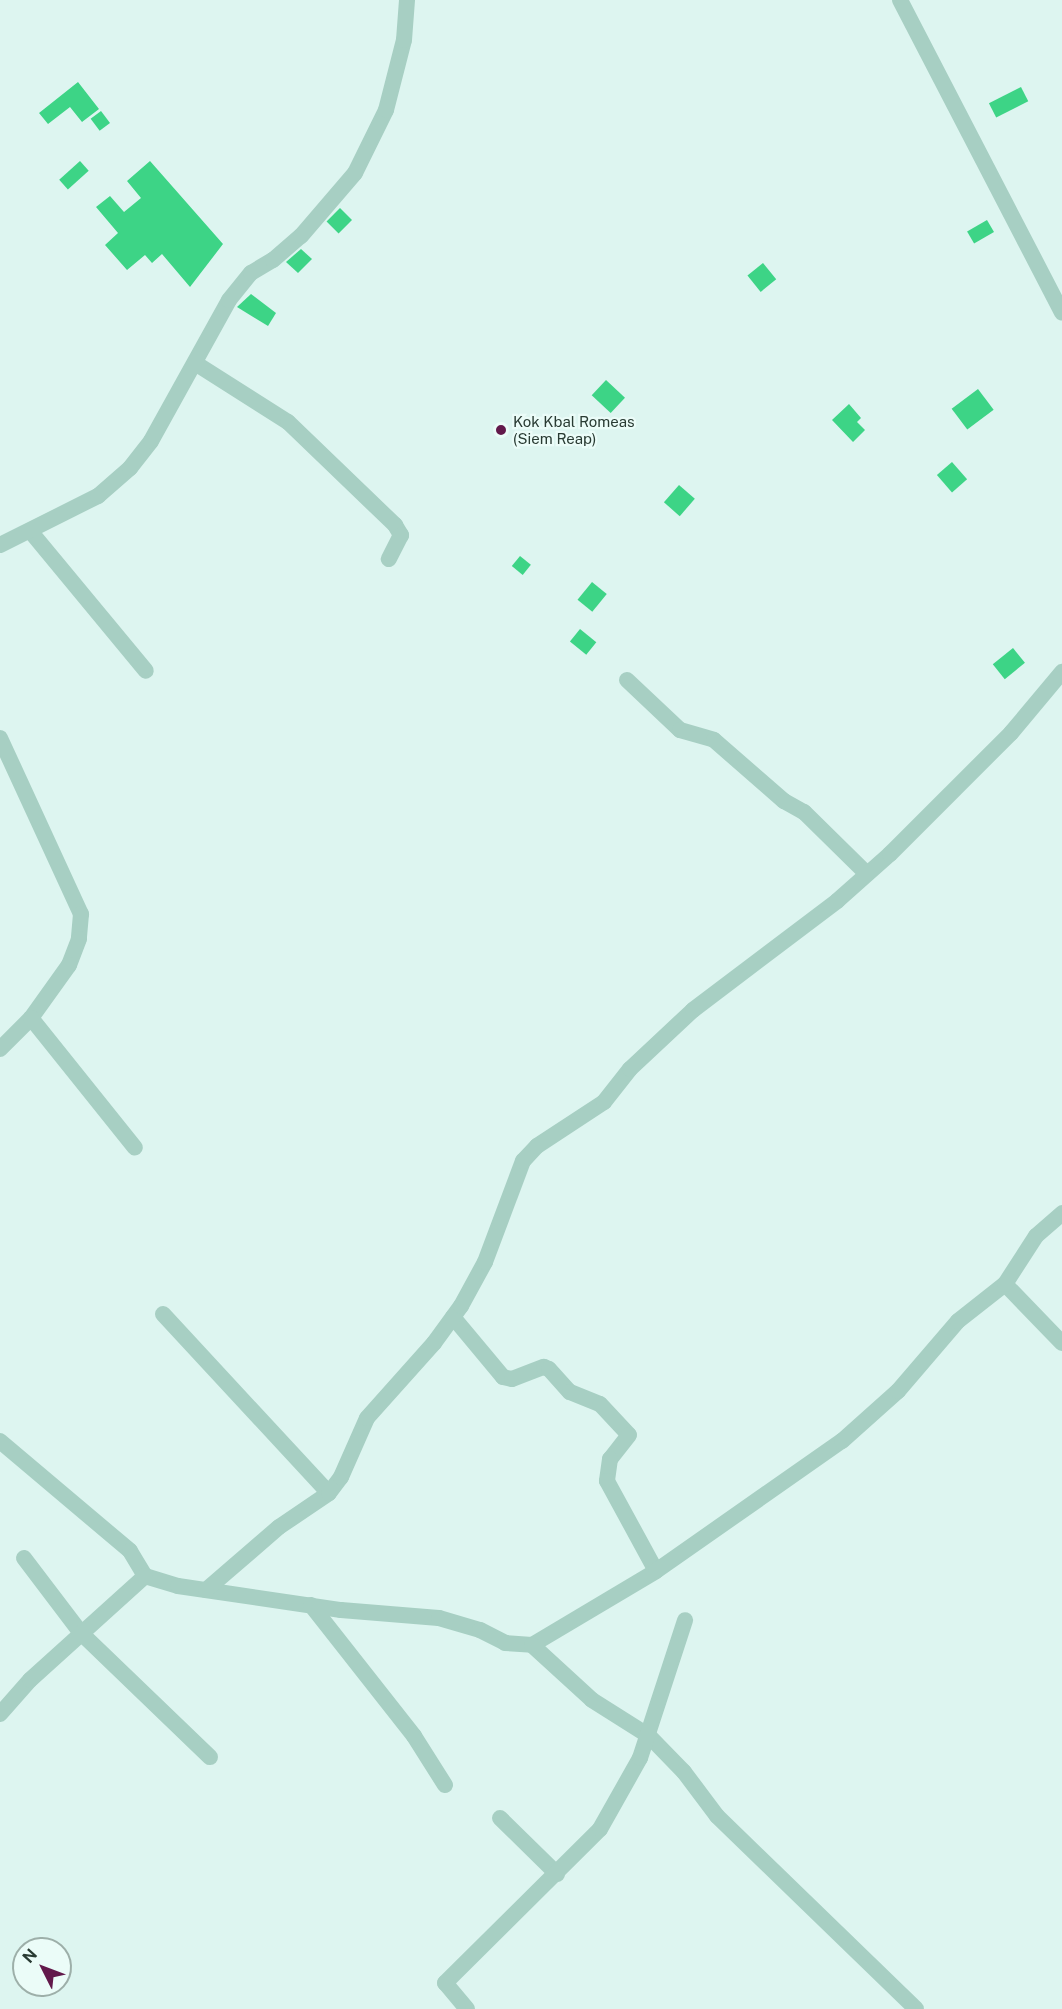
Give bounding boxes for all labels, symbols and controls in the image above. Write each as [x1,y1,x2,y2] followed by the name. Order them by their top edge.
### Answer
[513,412,634,447] place label: Kok Kbal Romeas (Siem Reap)
[494,423,508,437] marker: Kok Kbal Romeas (Siem Reap)
[12,1937,72,1997] north arrow
[18,1945,41,1967] text: N

